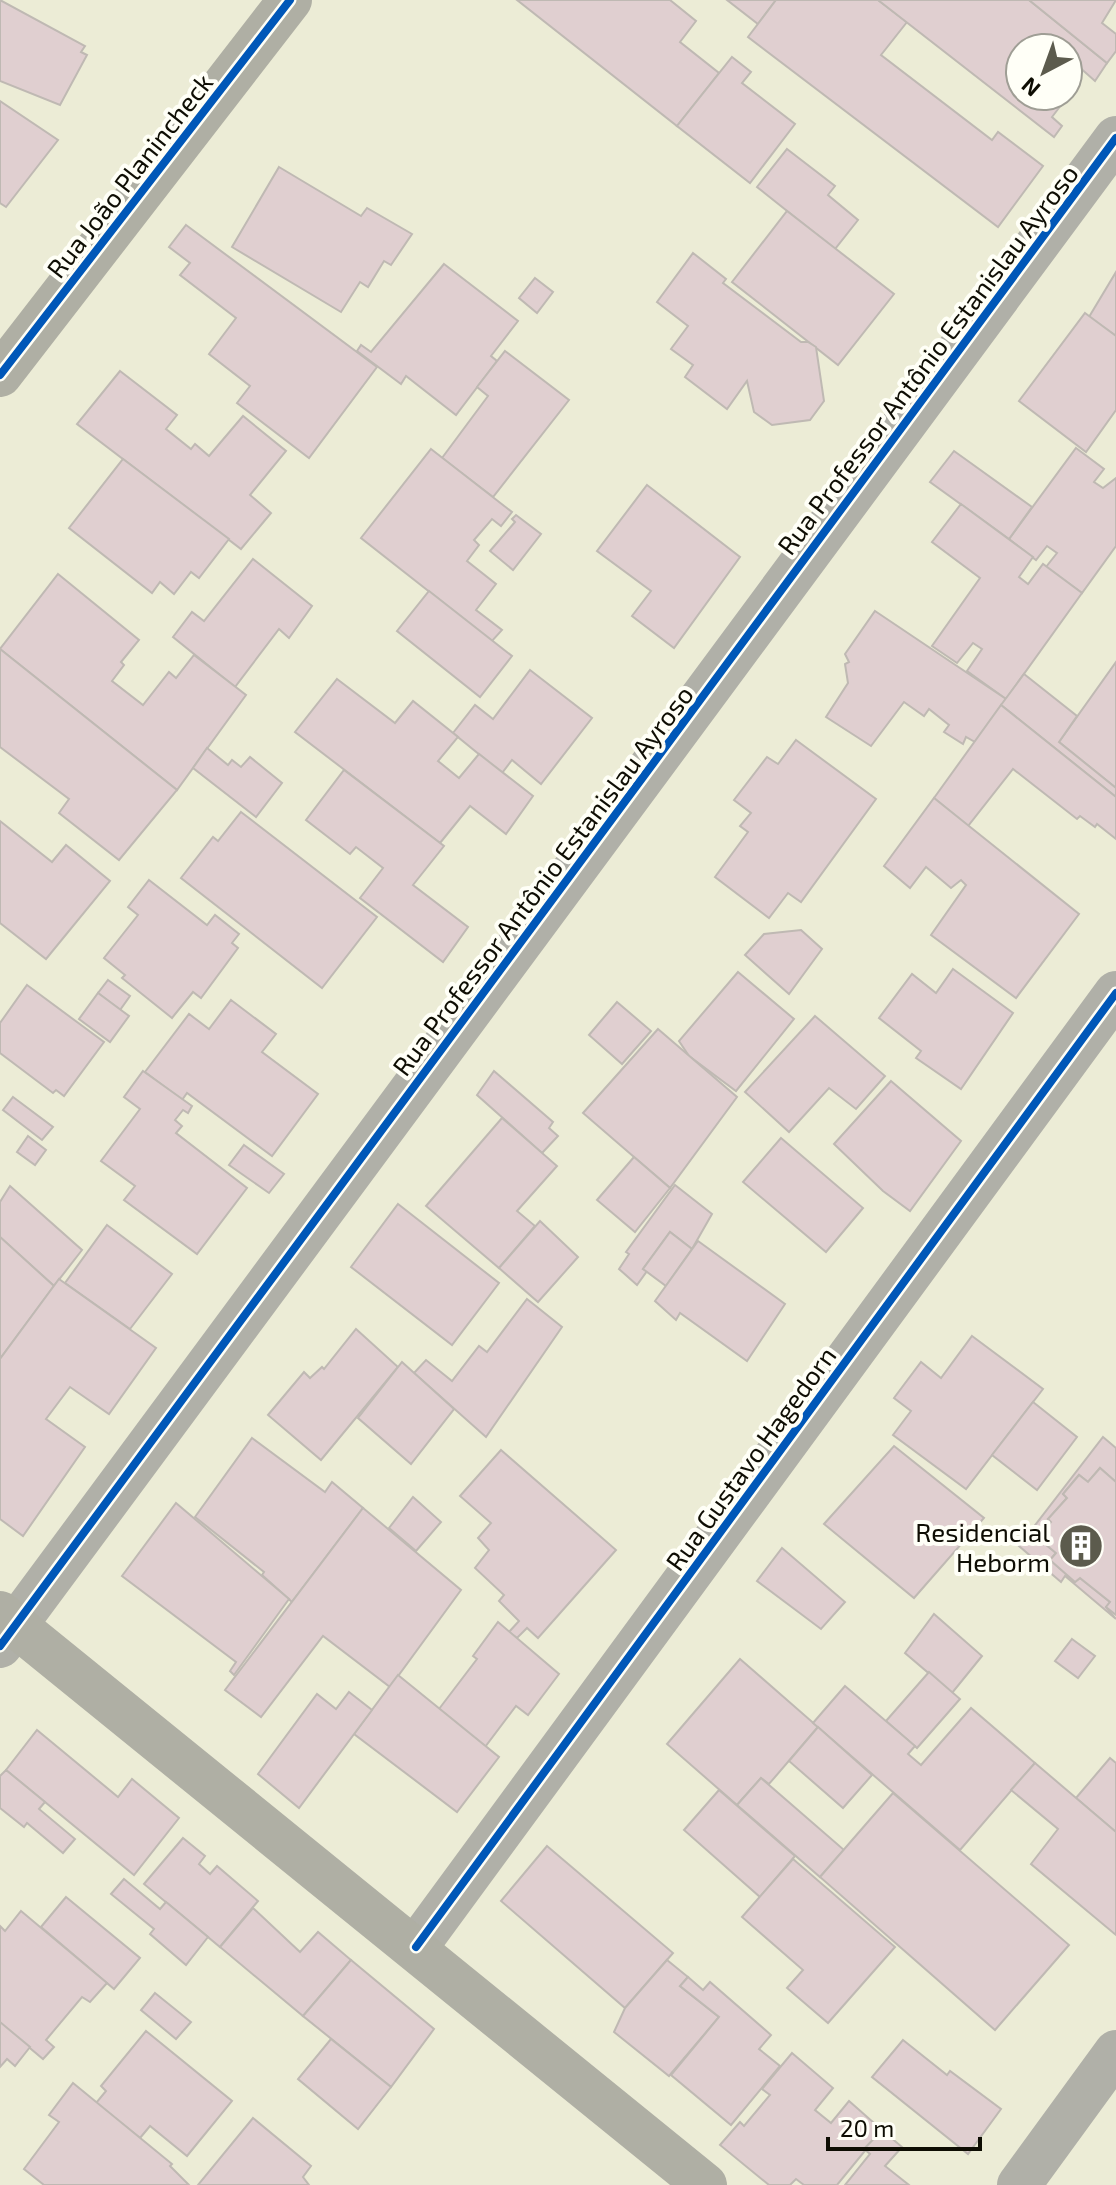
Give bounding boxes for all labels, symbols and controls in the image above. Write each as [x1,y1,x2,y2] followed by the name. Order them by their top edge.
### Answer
[1004,32,1084,112] north arrow
[40,67,218,283] street label: Rua João Planincheck
[1016,73,1045,103] text: N
[770,158,1084,560] street label: Rua Professor Antônio Estanislau Ayroso
[385,679,699,1081] street label: Rua Professor Antônio Estanislau Ayroso
[658,1340,842,1576] street label: Rua Gustavo Hagedorn
[915,1516,1050,1577] place label: Residencial Heborm
[1057,1522,1105,1570] building icon: Residencial Heborm
[828,2101,980,2151] scale bar
[840,2113,894,2142] text: 20 m

